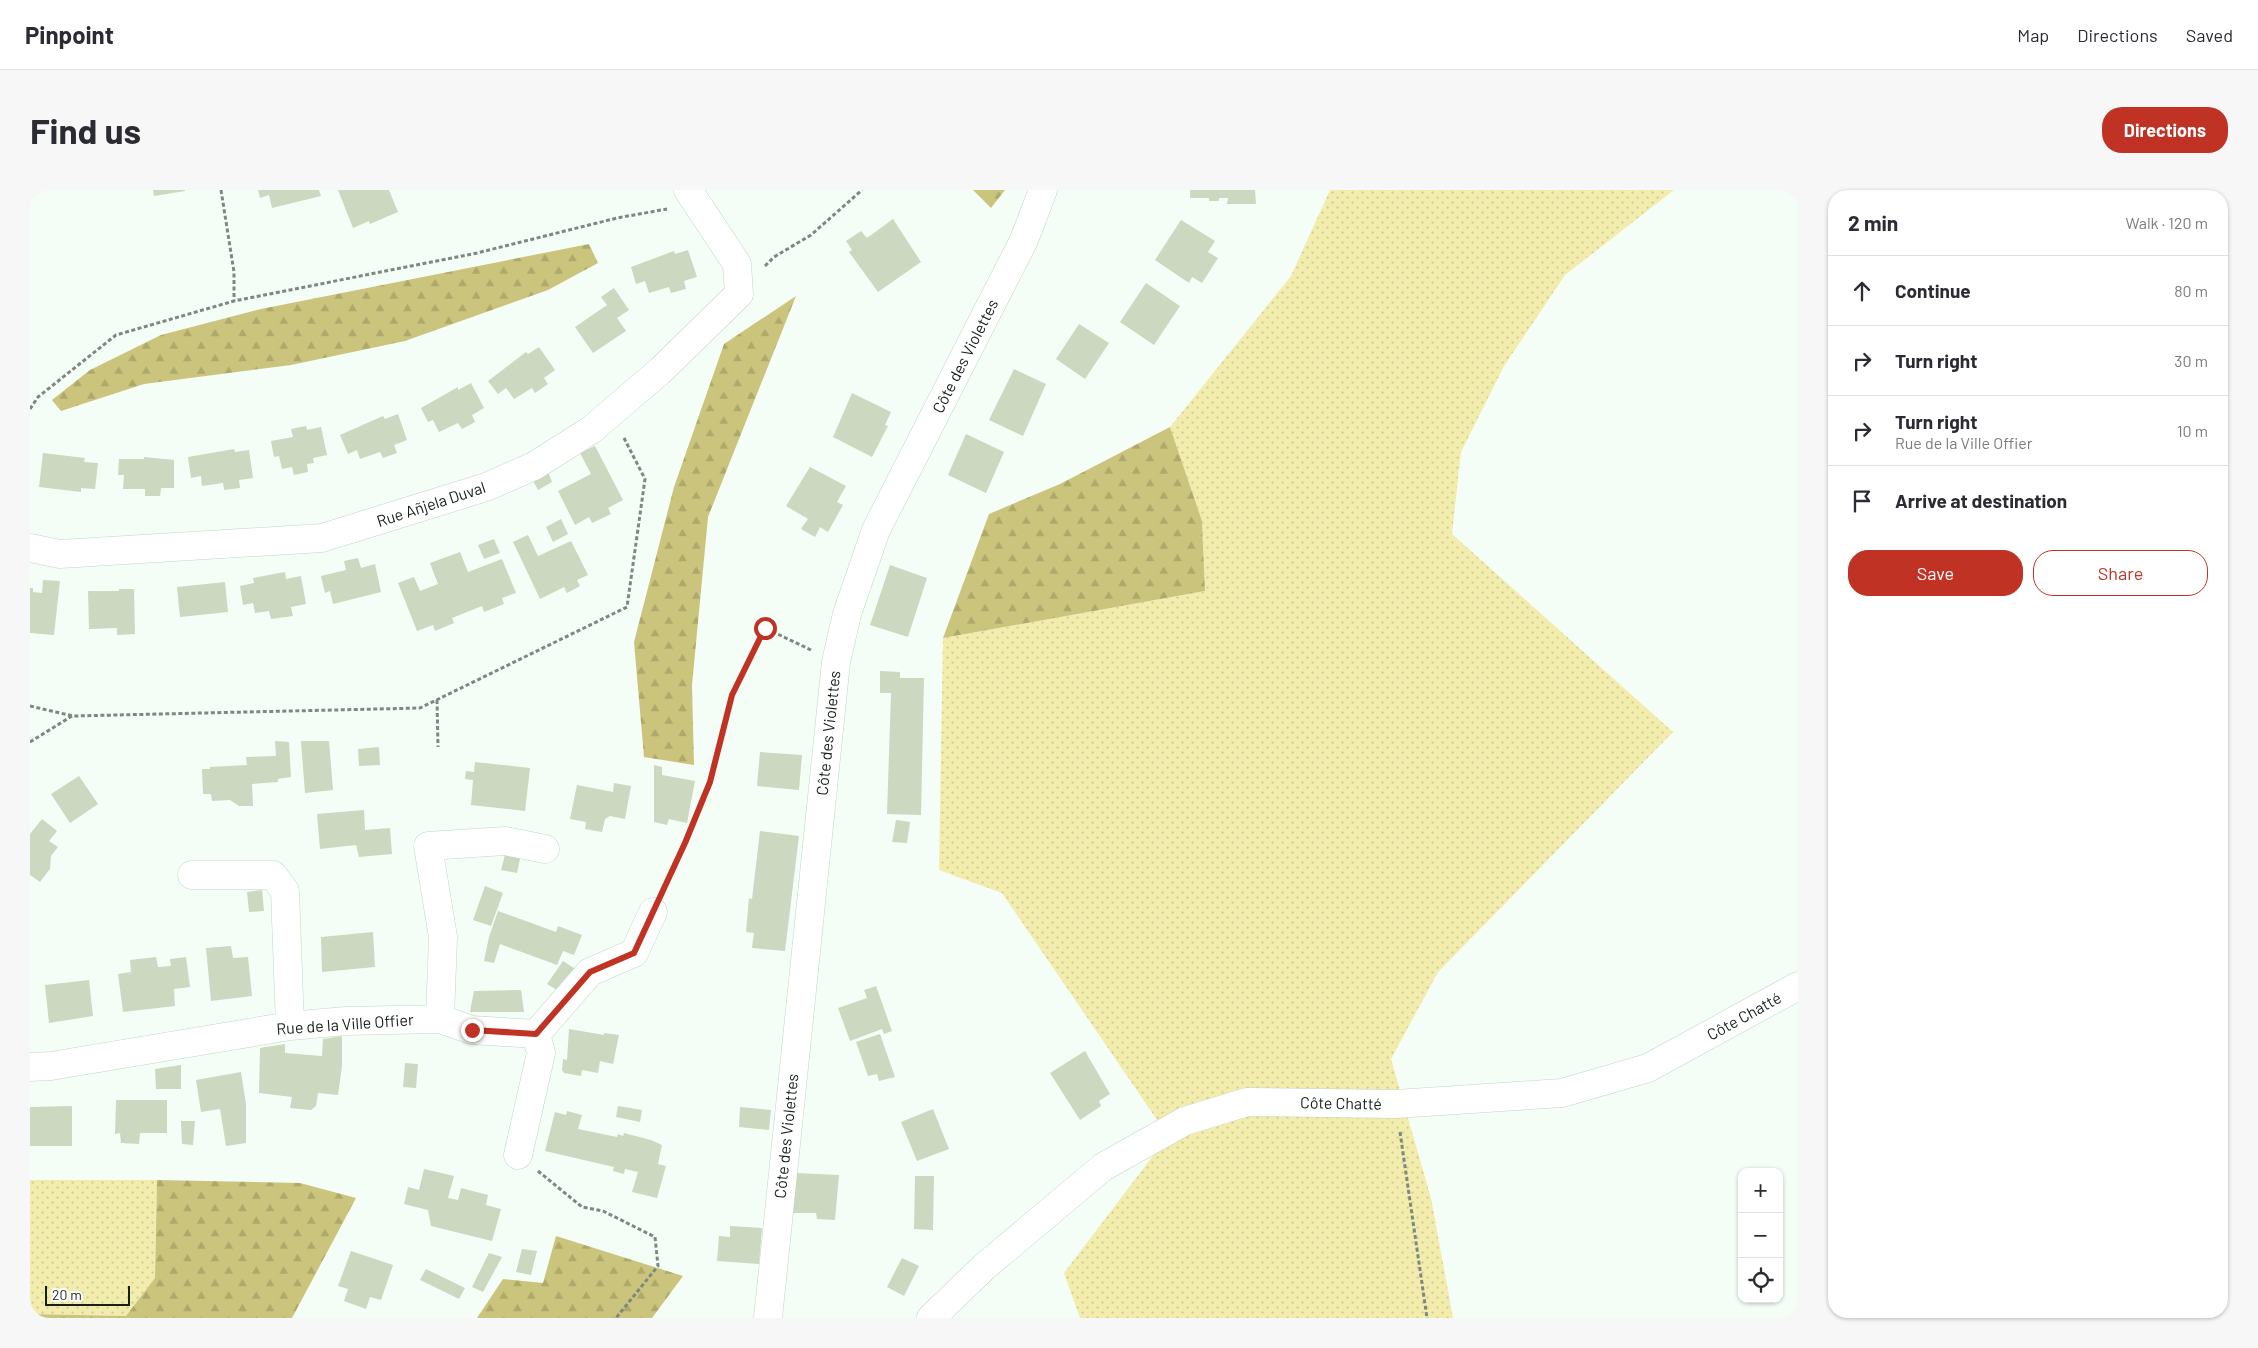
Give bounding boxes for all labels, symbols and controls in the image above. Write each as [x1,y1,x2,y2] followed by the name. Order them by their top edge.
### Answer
[25,20,114,49] text: Pinpoint
[2017,24,2049,46] text: Map
[2077,24,2158,46] text: Directions
[2186,24,2233,46] text: Saved
[2102,107,2228,153] button: Directions
[30,109,141,151] text: Find us
[1848,210,1898,235] text: 2 min
[2125,213,2208,232] text: Walk · 120 m
[1848,277,1876,305] icon: ahead
[1895,279,1971,302] text: Continue
[2174,281,2208,300] text: 80 m
[928,296,1001,416] street label: Côte des Violettes
[1848,347,1876,375] icon: right
[1895,349,1977,372] text: Turn right
[2174,351,2208,370] text: 30 m
[1895,410,1977,433] text: Turn right
[1848,417,1876,445] icon: right
[2177,421,2208,440] text: 10 m
[1895,433,2033,452] text: Rue de la Ville Offier
[374,477,488,530] street label: Rue Añjela Duval
[1848,487,1876,515] icon: arrive
[1895,489,2067,512] text: Arrive at destination
[1848,550,2023,596] button: Save
[2033,550,2208,596] button: Share
[754,617,777,640] route start
[812,670,844,796] street label: Côte des Violettes
[1703,987,1784,1044] street label: Côte Chatté
[276,1009,414,1038] street label: Rue de la Ville Offier
[461,1019,484,1042] route end
[770,1073,802,1199] street label: Côte des Violettes
[1300,1092,1382,1113] street label: Côte Chatté
[1738,1168,1783,1303] map controls
[1738,1168,1783,1213] button: +
[1738,1213,1783,1258] button: −
[1738,1258,1783,1303] button: locate
[45,1283,130,1306] scale bar
[52,1286,82,1303] text: 20 m

